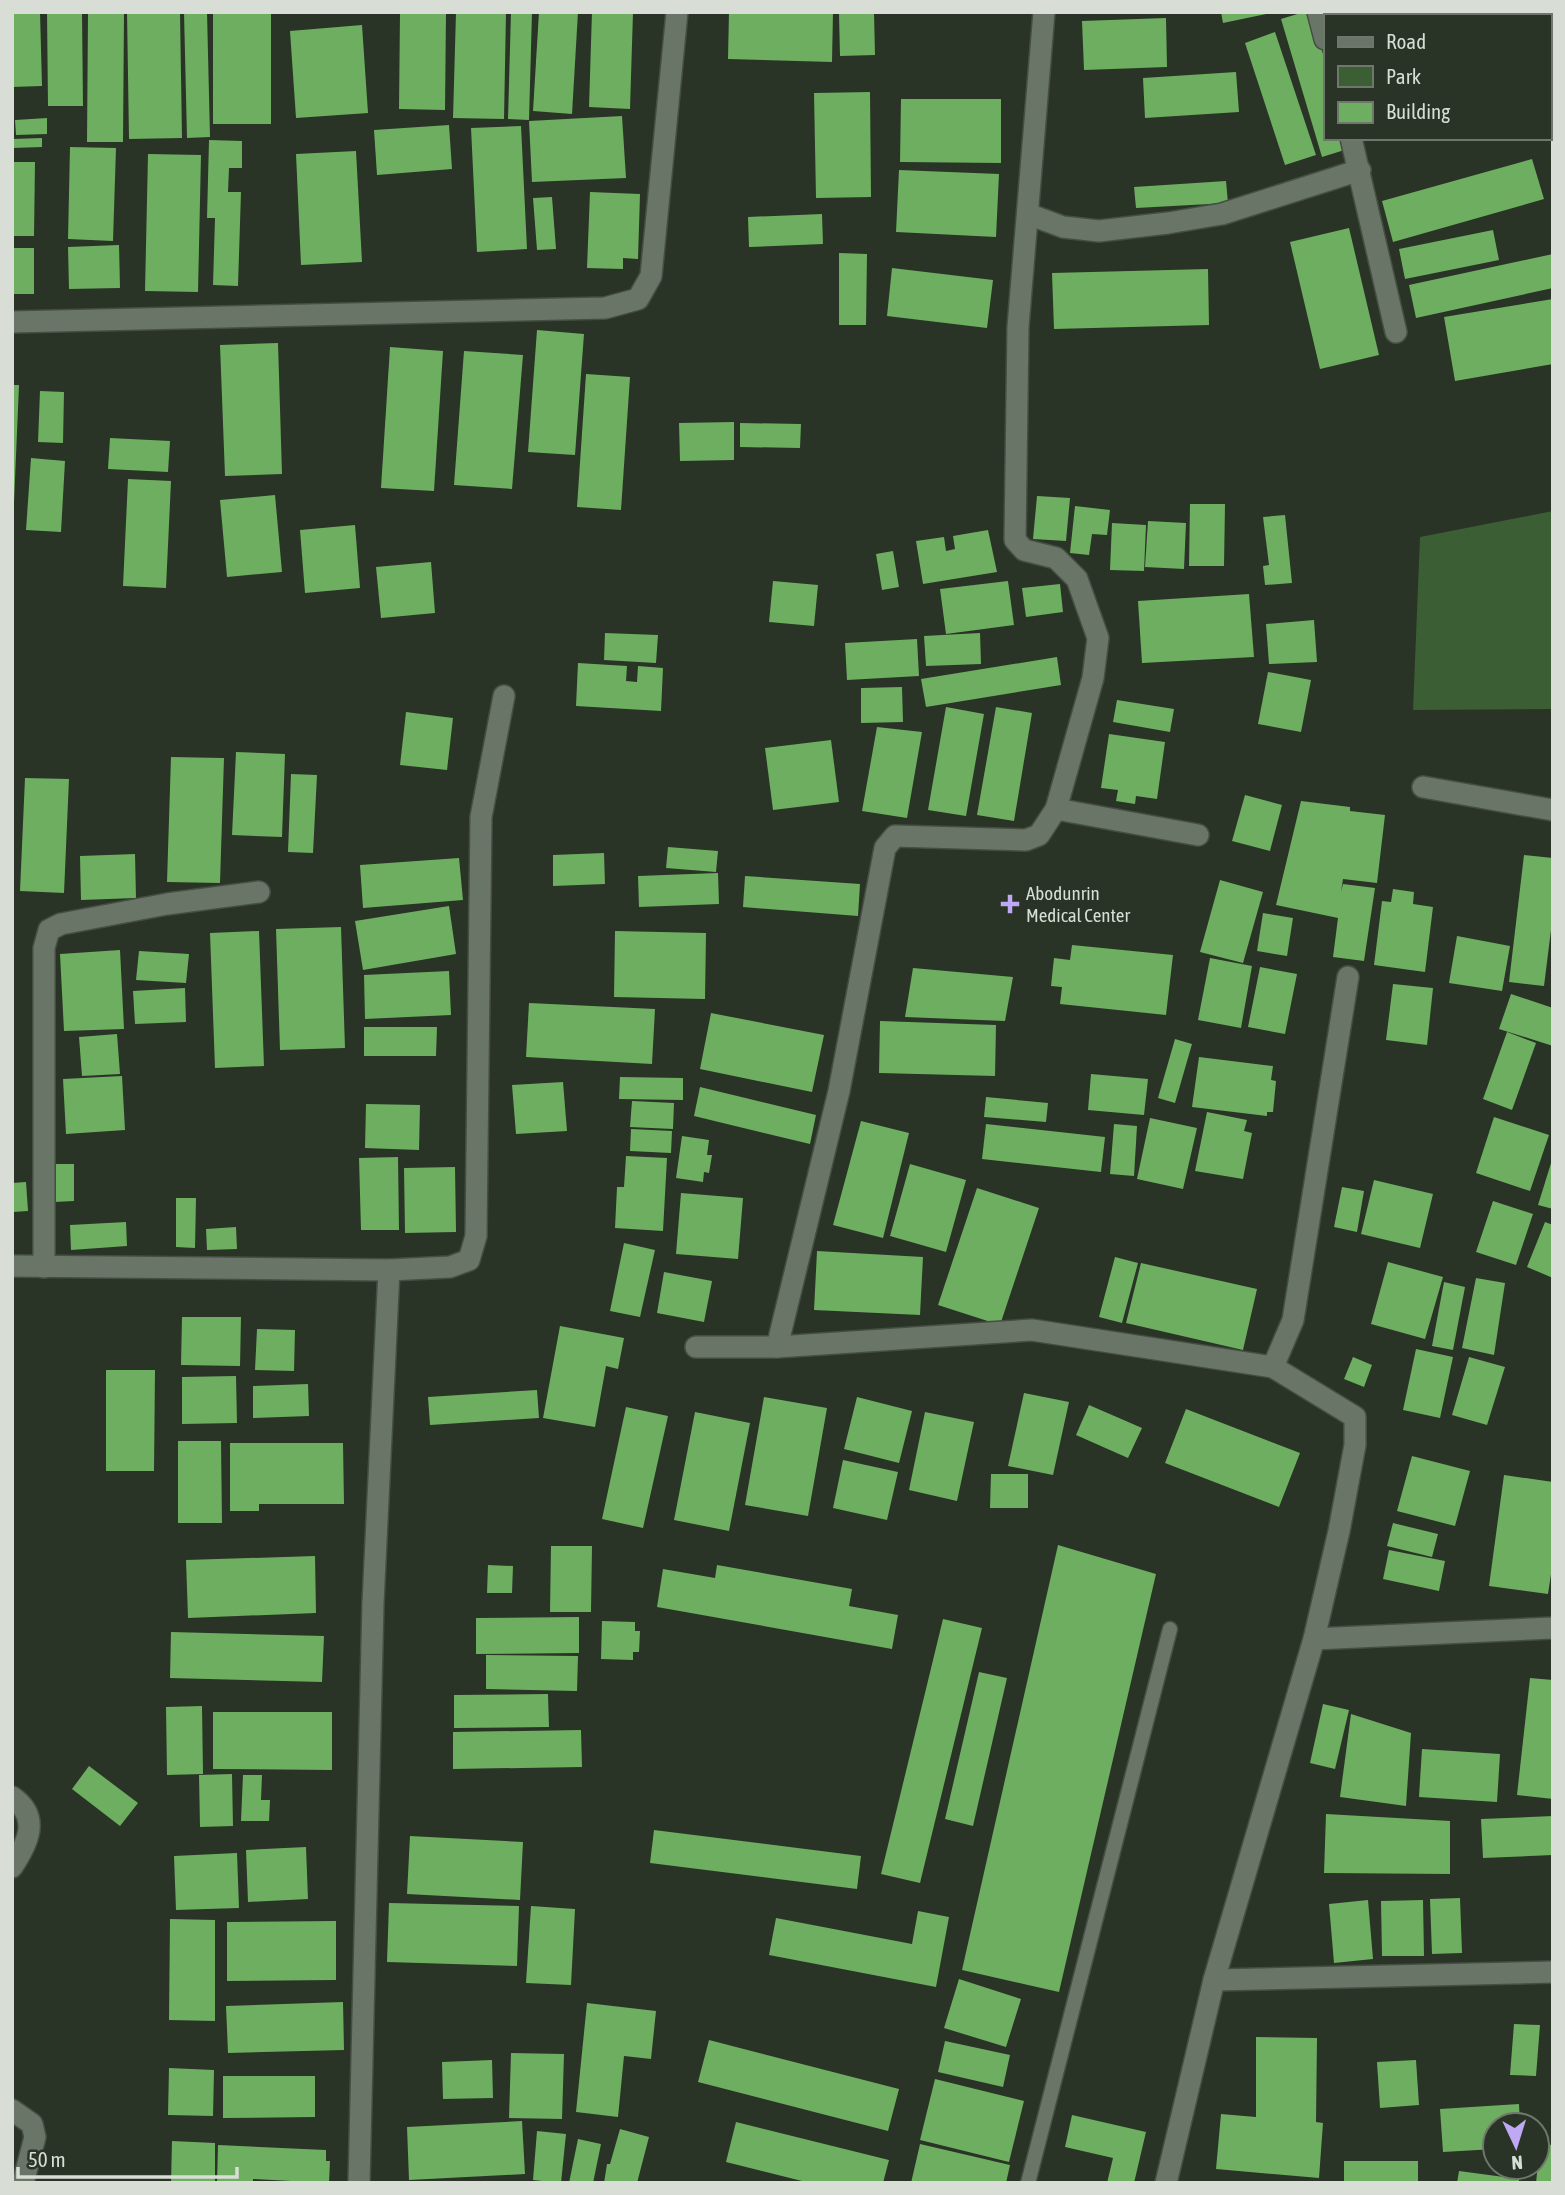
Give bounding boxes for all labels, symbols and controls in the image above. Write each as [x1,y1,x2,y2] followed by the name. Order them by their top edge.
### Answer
[1324,14,1551,140] legend
[1386,29,1426,53] text: Road
[1386,64,1421,88] text: Park
[1386,99,1450,123] text: Building
[1026,882,1130,926] place label: Abodunrin Medical Center
[1000,894,1020,914] marker: Abodunrin Medical Center
[1481,2111,1551,2181] north arrow
[18,2136,236,2180] scale bar
[28,2147,66,2171] text: 50 m
[1511,2152,1524,2174] text: N

